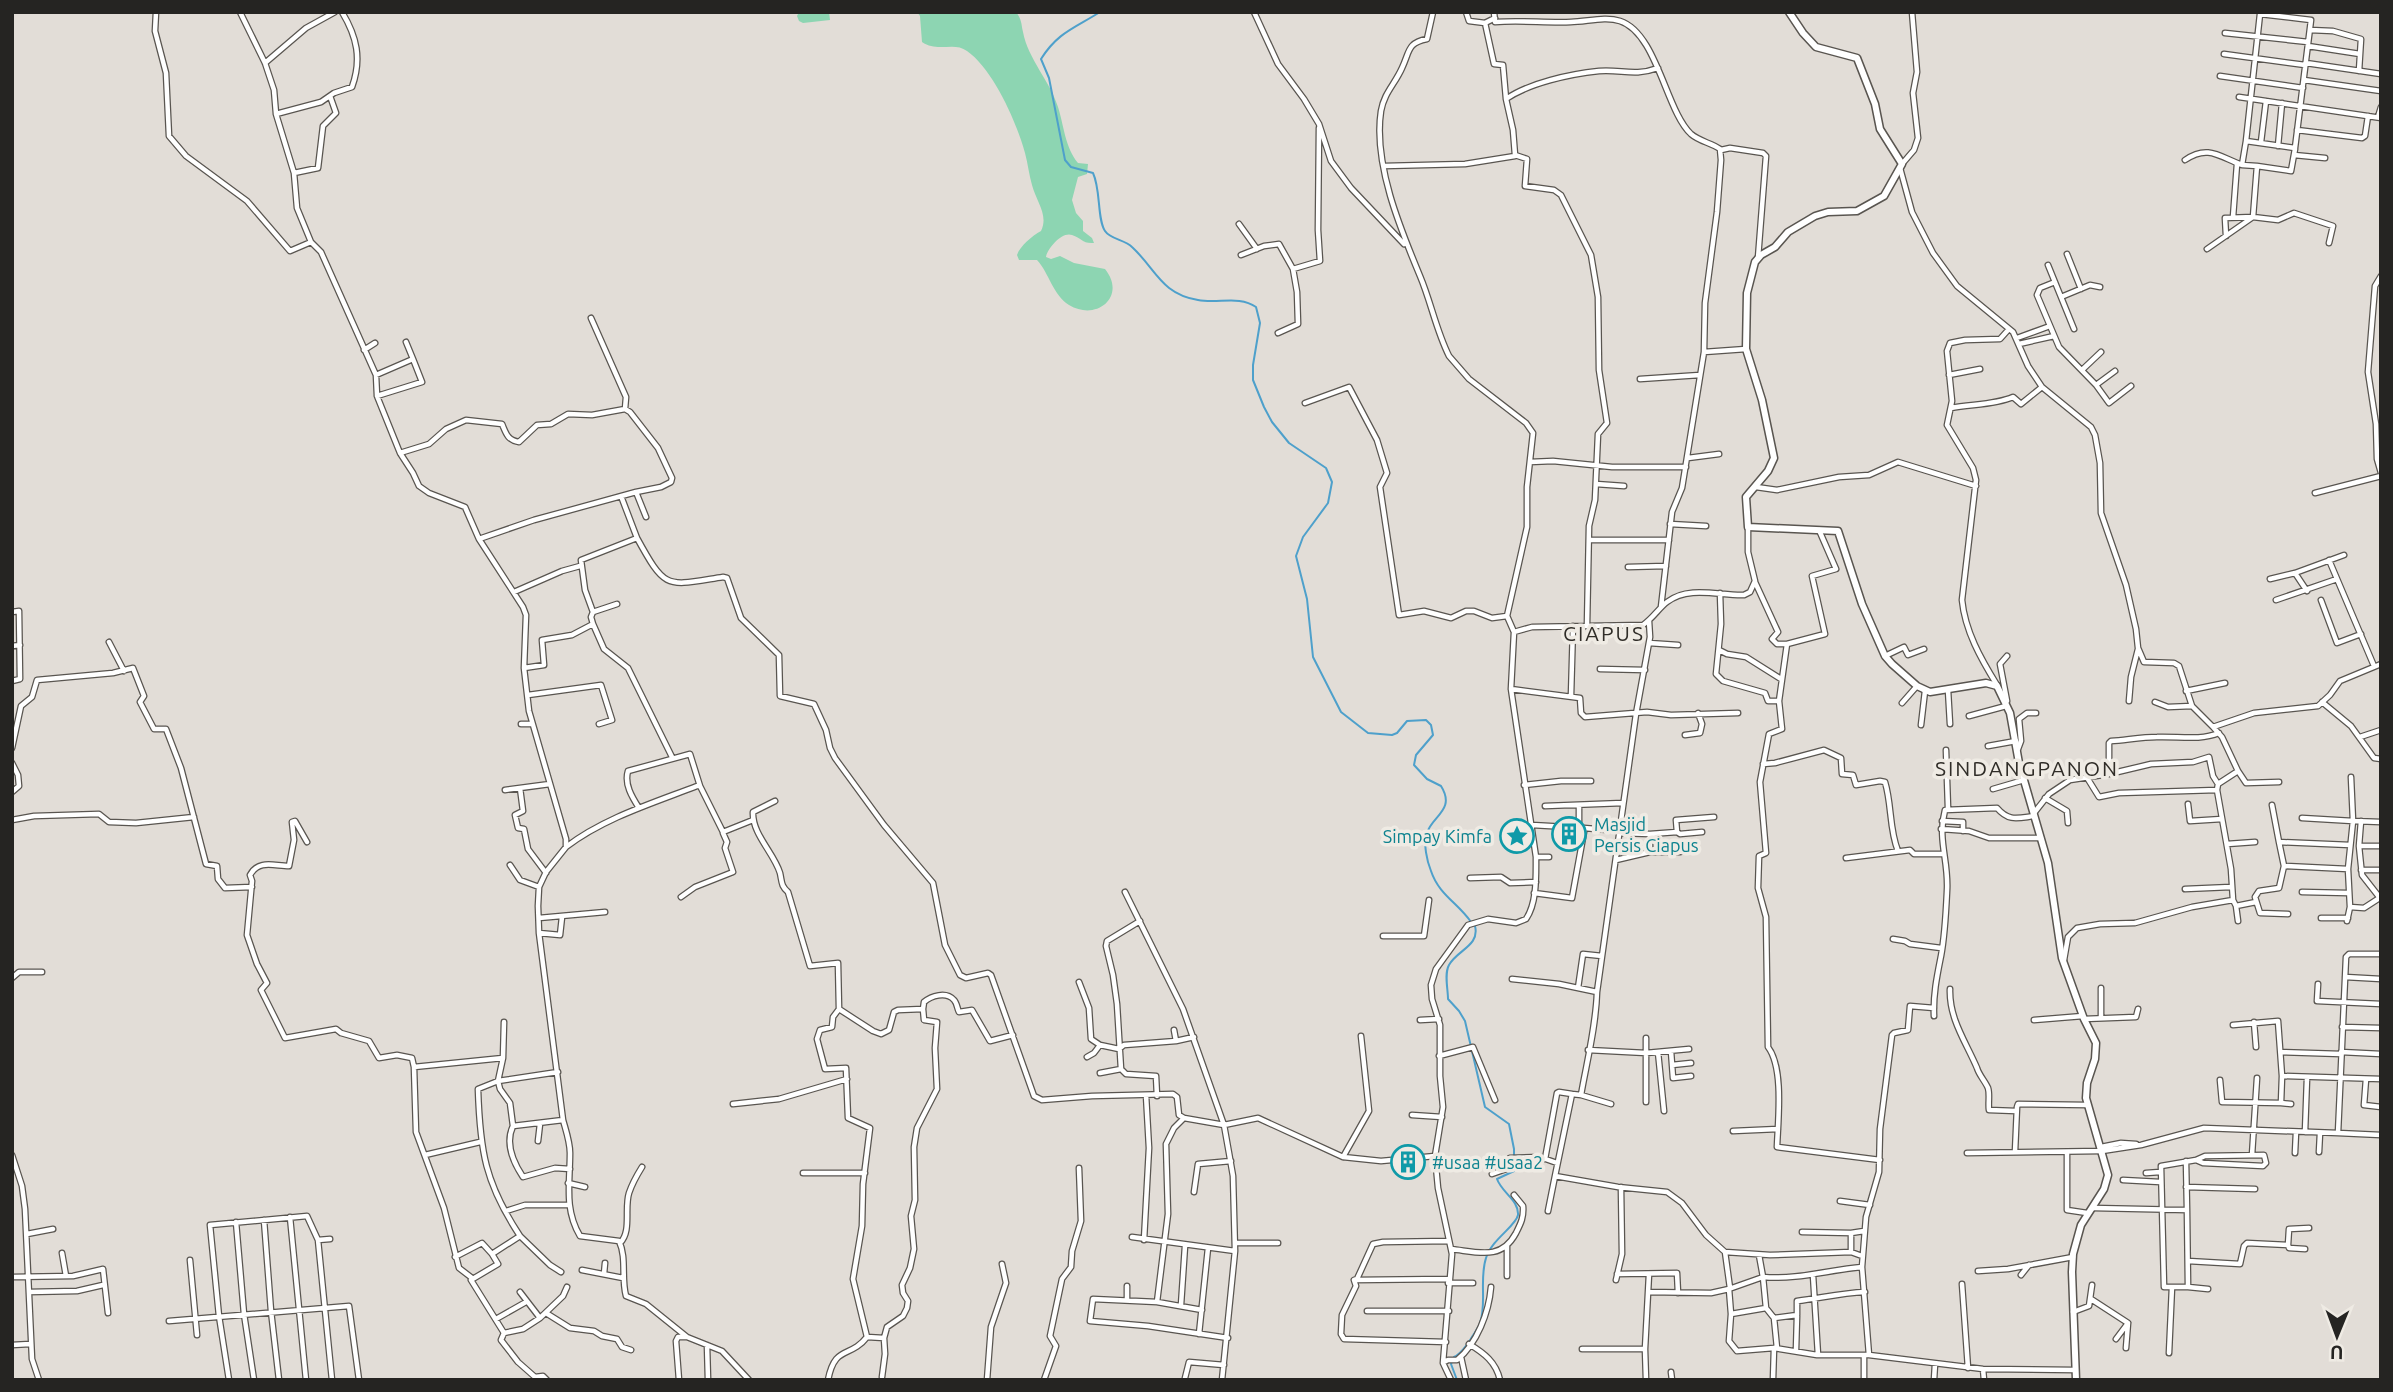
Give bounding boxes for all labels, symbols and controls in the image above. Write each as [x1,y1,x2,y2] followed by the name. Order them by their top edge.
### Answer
[1563,621,1645,645] district label: CIAPUS
[1935,756,2119,780] district label: SINDANGPANON
[1594,814,1699,855] place label: Masjid Persis Ciapus
[1550,815,1588,853] building icon: Masjid Persis Ciapus
[1498,817,1536,855] place icon: Simpay Kimfa
[1383,826,1492,846] place label: Simpay Kimfa
[1389,1143,1427,1181] building icon: #usaa #usaa2
[1432,1152,1543,1172] place label: #usaa #usaa2
[2302,1301,2372,1371] north arrow
[2330,1342,2344,1364] text: U

